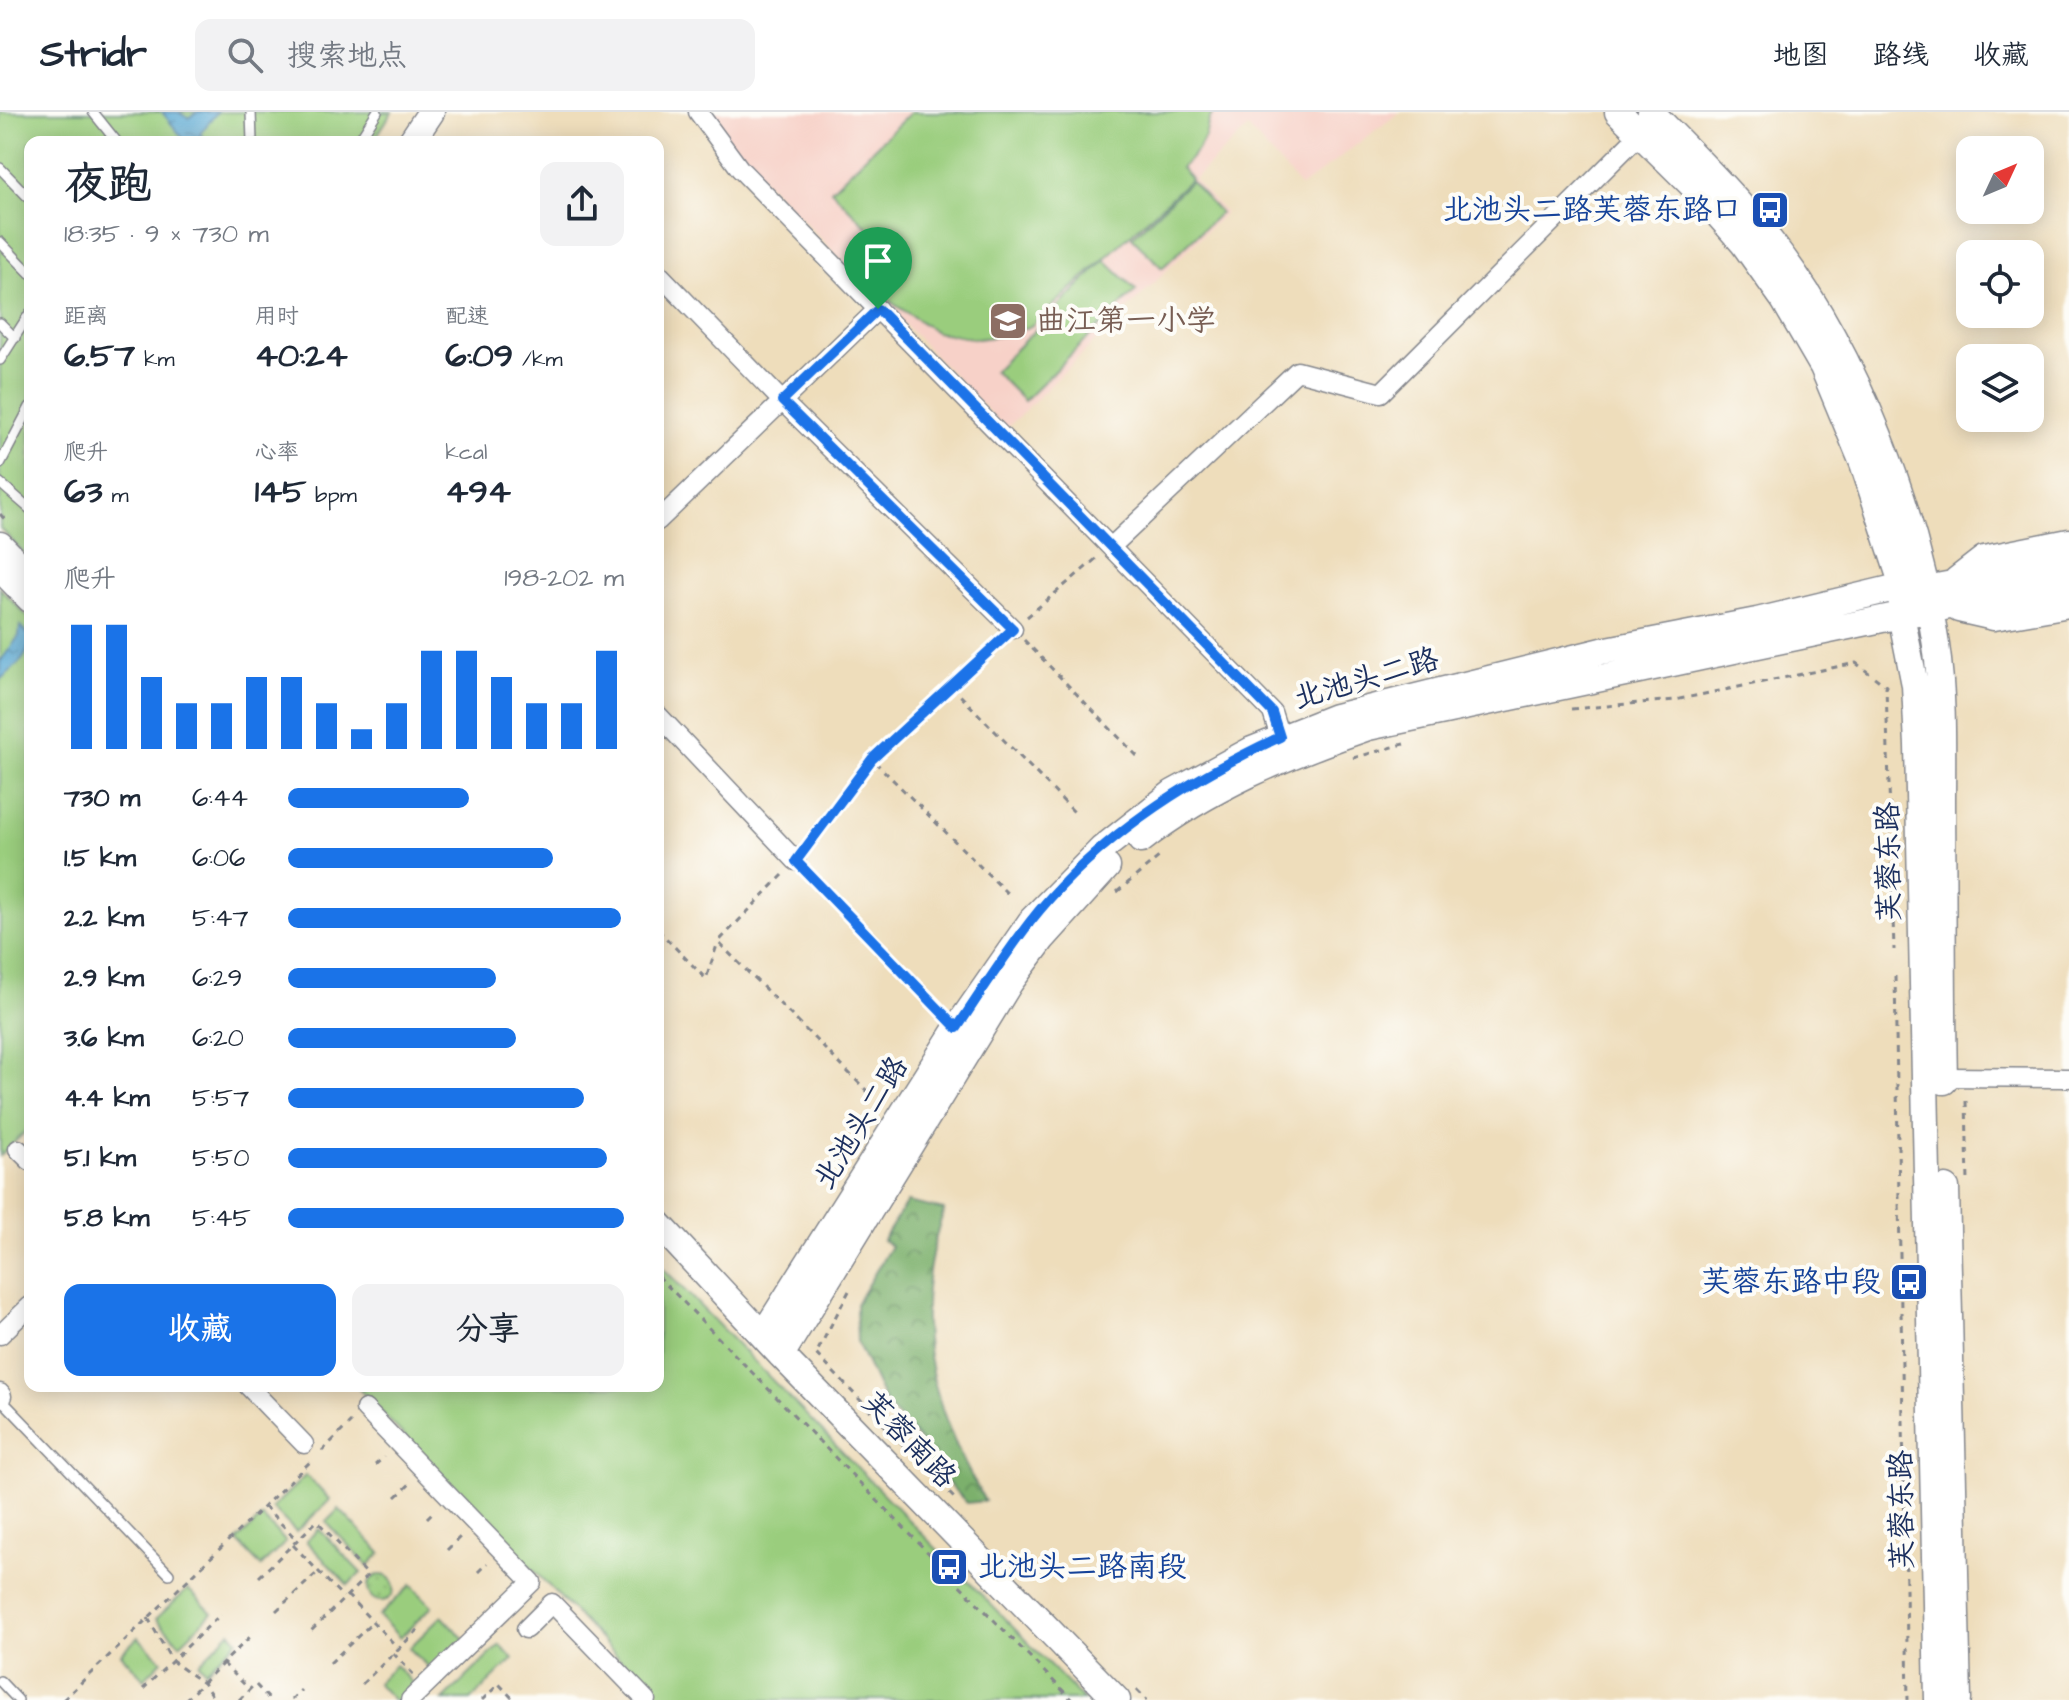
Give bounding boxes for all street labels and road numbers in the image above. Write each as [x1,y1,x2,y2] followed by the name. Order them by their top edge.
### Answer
[1288,638,1444,720] street label: 北池头二路
[1867,802,1911,922] street label: 芙蓉东路
[803,1048,919,1198] street label: 北池头二路
[852,1382,966,1498] street label: 芙蓉南路
[1880,1450,1924,1570] street label: 芙蓉东路

